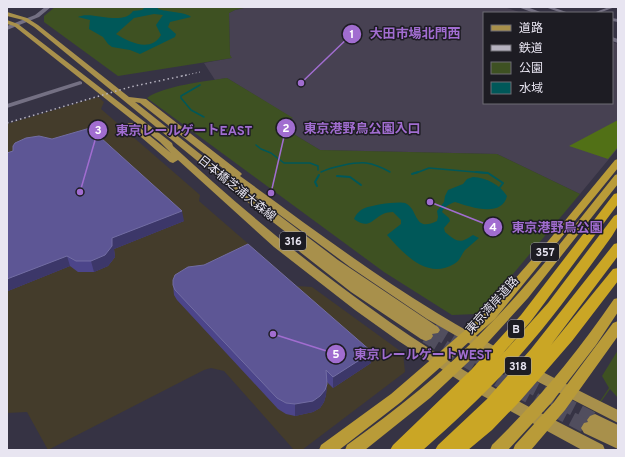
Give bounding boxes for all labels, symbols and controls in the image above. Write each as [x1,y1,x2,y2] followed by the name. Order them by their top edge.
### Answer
[483,12,613,104] legend
[342,21,469,46] callout: 大田市場北門西
[519,21,543,37] text: 道路
[350,27,354,43] text: 1
[369,27,461,43] text: 大田市場北門西
[519,41,543,57] text: 鉄道
[519,61,543,77] text: 公園
[519,81,543,97] text: 水域
[276,116,429,141] callout: 東京港野鳥公園入口
[88,118,261,143] callout: 東京レールゲートEAST
[282,121,290,137] text: 2
[303,121,421,138] text: 東京港野鳥公園入口
[94,123,102,139] text: 3
[116,123,253,140] text: 東京レールゲートEAST
[194,152,279,225] street label: 日本橋芝浦大森線
[483,215,610,240] callout: 東京港野鳥公園
[489,220,497,236] text: 4
[511,220,603,237] text: 東京港野鳥公園
[280,232,306,250] road number: 316
[531,243,559,261] road number: 357
[463,274,523,338] street label: 東京湾岸道路
[508,320,524,338] road number: B
[326,341,501,366] callout: 東京レールゲートWEST
[332,347,340,363] text: 5
[354,347,492,364] text: 東京レールゲートWEST
[505,357,531,375] road number: 318

